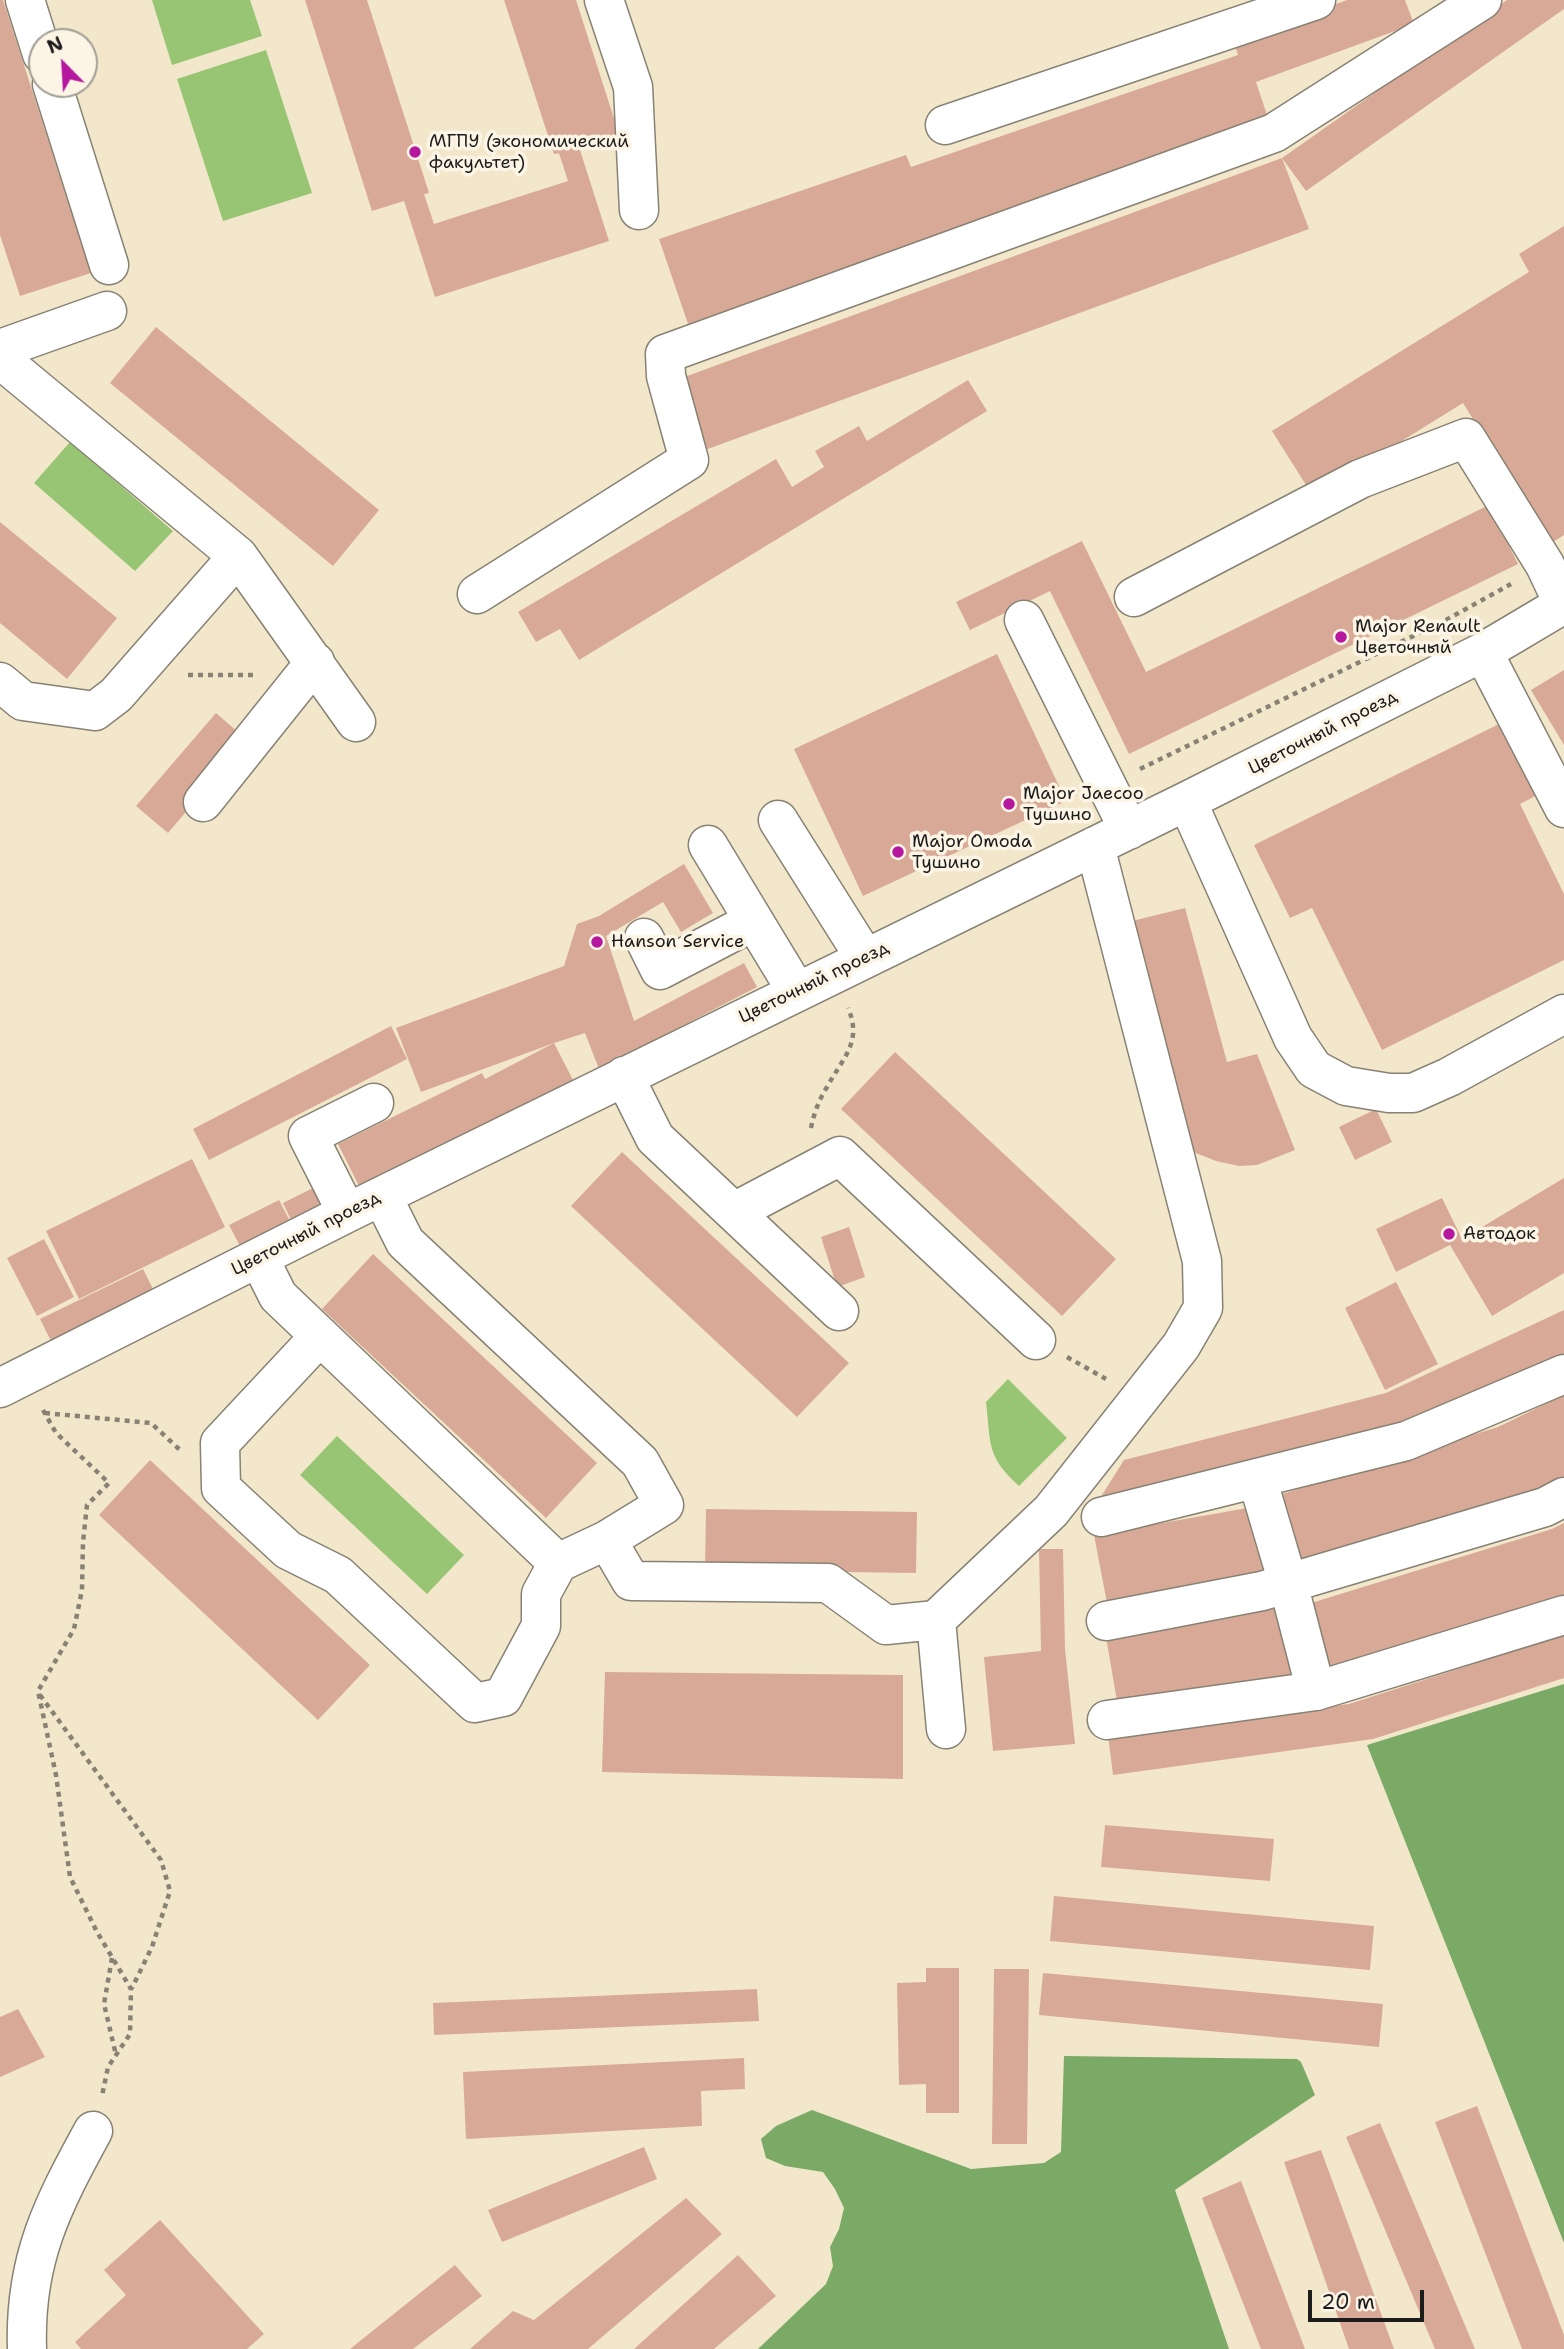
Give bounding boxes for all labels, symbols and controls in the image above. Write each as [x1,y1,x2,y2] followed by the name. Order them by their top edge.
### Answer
[28,28,98,98] north arrow
[43,31,67,60] text: N
[429,131,629,174] place label: МГПУ (экономический факультет)
[407,144,423,160] marker: МГПУ (экономический факультет)
[1355,616,1481,658] place label: Major Renault Цветочный
[1333,629,1349,645] marker: Major Renault Цветочный
[1245,686,1401,780] street label: Цветочный проезд
[1023,783,1144,826] place label: Major Jaecoo Тушино
[1001,796,1017,812] marker: Major Jaecoo Тушино
[912,831,1032,874] place label: Major Omoda Тушино
[890,844,906,860] marker: Major Omoda Тушино
[611,931,744,953] place label: Hanson Service
[589,934,605,950] marker: Hanson Service
[735,937,893,1029] street label: Цветочный проезд
[228,1187,384,1281] street label: Цветочный проезд
[1463,1223,1536,1245] place label: Автодок
[1441,1226,1457,1242] marker: Автодок
[1312,2276,1428,2320] scale bar
[1321,2288,1375,2316] text: 20 m

